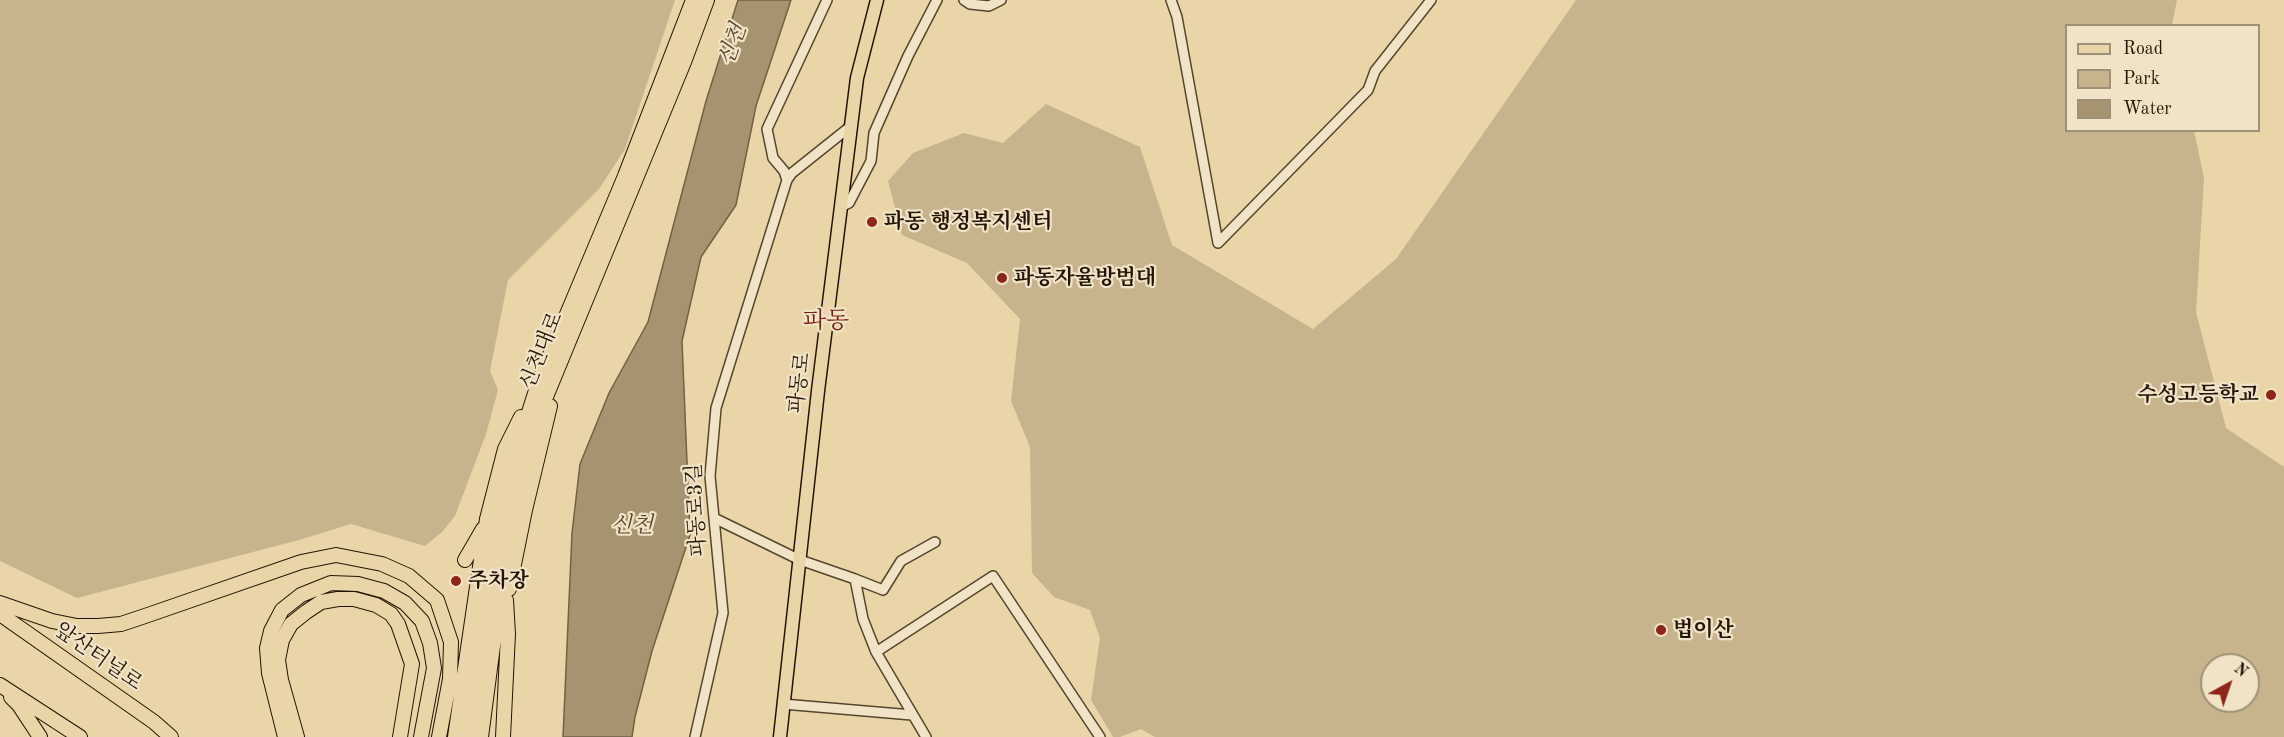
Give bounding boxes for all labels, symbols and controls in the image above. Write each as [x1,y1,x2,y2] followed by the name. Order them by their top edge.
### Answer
[713,21,753,69] water label: 신천
[2065,24,2260,132] legend
[2123,40,2163,58] text: Road
[2123,70,2160,88] text: Park
[2123,100,2172,118] text: Water
[884,209,1052,235] place label: 파동 행정복지센터
[865,215,879,229] marker: 파동 행정복지센터
[1014,265,1156,291] place label: 파동자율방범대
[995,271,1009,285] marker: 파동자율방범대
[803,308,849,336] district label: 파동
[515,309,569,393] street label: 신천대로
[784,351,816,415] street label: 파동로
[2137,382,2259,408] place label: 수성고등학교
[2264,388,2278,402] marker: 수성고등학교
[682,463,712,557] street label: 파동로3길
[611,513,653,539] water label: 신천
[468,568,529,594] place label: 주차장
[449,574,463,588] marker: 주차장
[1673,617,1734,643] place label: 법이산
[49,618,147,696] street label: 앞산터널로
[1654,623,1668,637] marker: 법이산
[2200,653,2260,713] north arrow
[2230,661,2250,681] text: N

